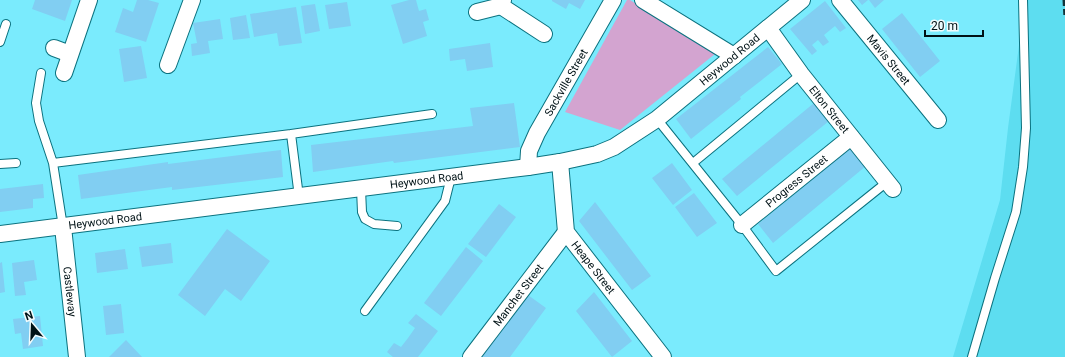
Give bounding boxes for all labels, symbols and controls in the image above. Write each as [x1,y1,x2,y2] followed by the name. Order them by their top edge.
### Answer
[925,12,983,38] scale bar
[931,19,958,33] text: 20 m
[697,31,762,88] street label: Heywood Road
[864,32,913,88] street label: Mavis Street
[542,46,590,118] street label: Sackville Street
[807,83,852,136] street label: Elton Street
[763,152,830,210] street label: Progress Street
[389,169,464,191] street label: Heywood Road
[68,210,143,232] street label: Heywood Road
[569,238,618,297] street label: Heape Street
[490,261,546,329] street label: Manchet Street
[61,266,79,318] street label: Castleway
[12,305,52,345] north arrow
[23,309,35,323] text: N

